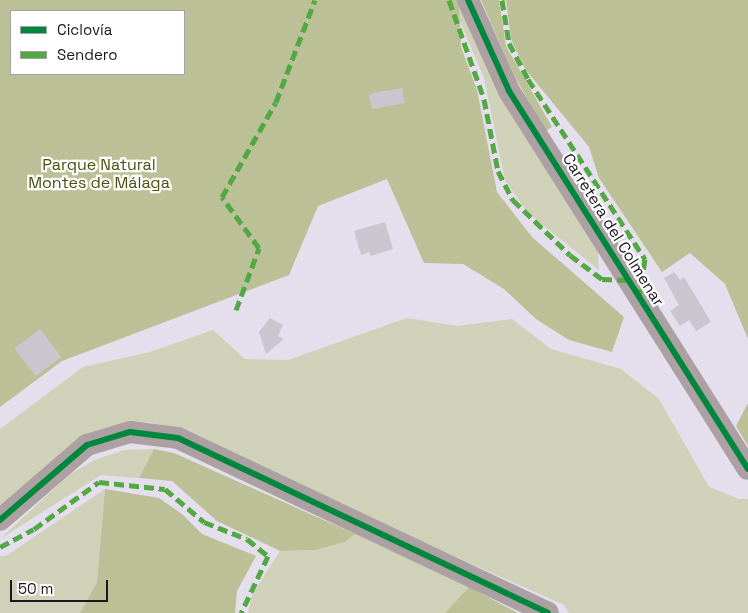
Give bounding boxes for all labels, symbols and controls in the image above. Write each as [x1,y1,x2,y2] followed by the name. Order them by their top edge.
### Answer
[10,10,185,75] legend
[57,20,112,39] text: Ciclovía
[57,45,117,64] text: Sendero
[558,150,668,310] street label: Carretera del Colmenar
[28,155,170,193] park label: Parque Natural Montes de Málaga
[12,570,110,602] scale bar
[18,579,53,598] text: 50 m

